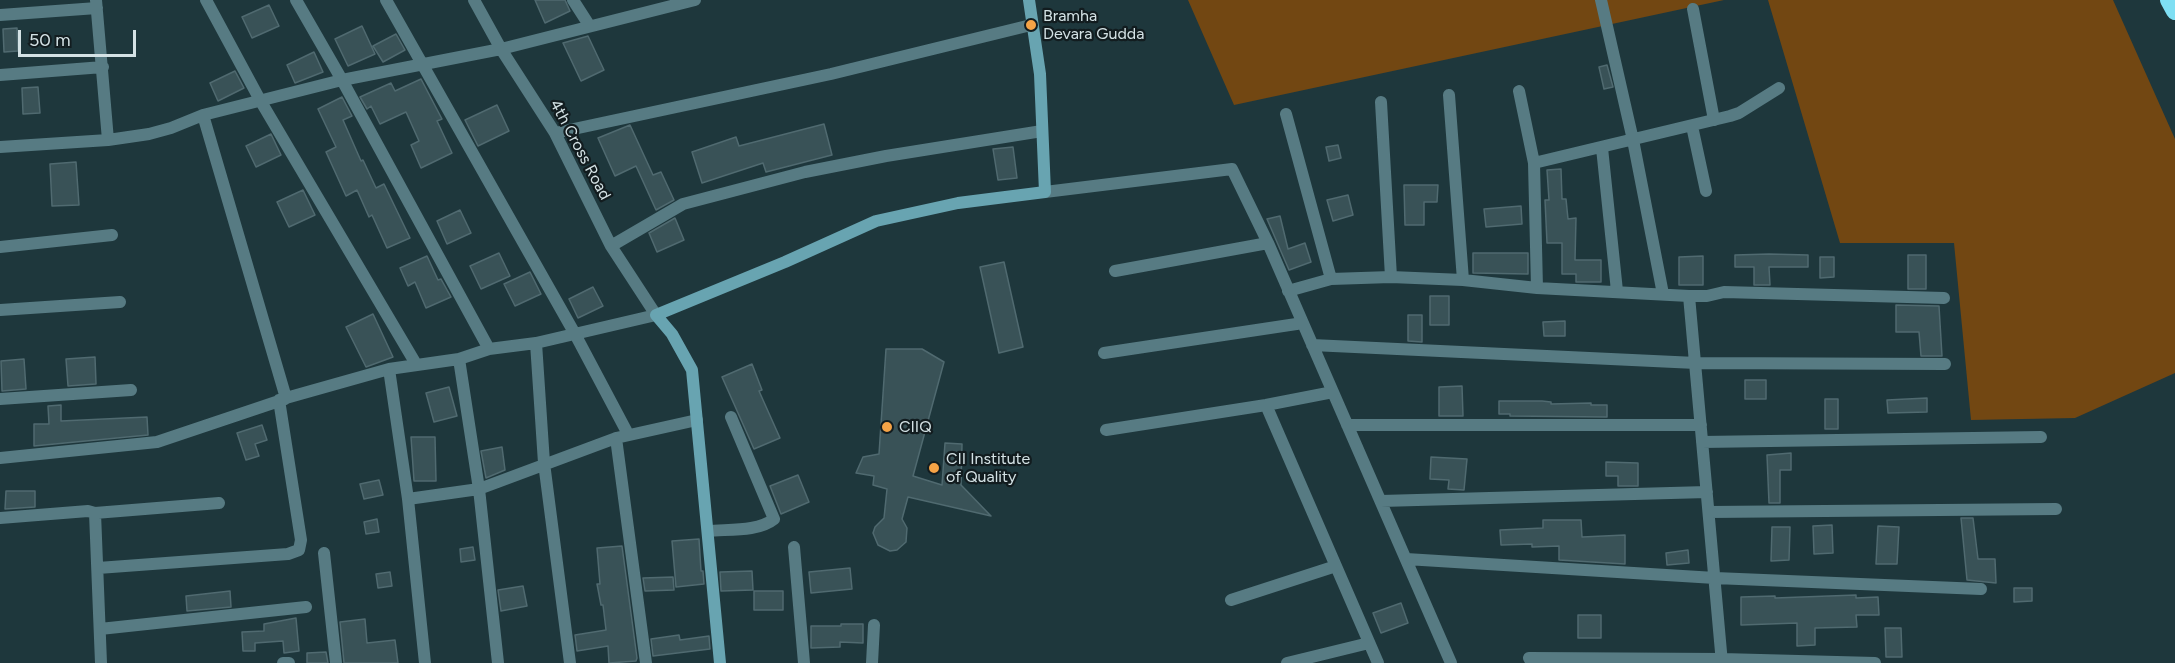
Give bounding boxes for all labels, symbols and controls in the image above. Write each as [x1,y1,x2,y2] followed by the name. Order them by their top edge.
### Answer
[1043,6,1144,44] place label: Bramha Devara Gudda
[21,18,140,56] scale bar
[1024,18,1038,32] marker: Bramha Devara Gudda
[29,29,71,51] text: 50 m
[546,97,614,203] street label: 4th Cross Road
[899,417,932,437] place label: CIIQ
[880,420,894,434] marker: CIIQ
[946,449,1030,487] place label: CII Institute of Quality
[927,461,941,475] marker: CII Institute of Quality

